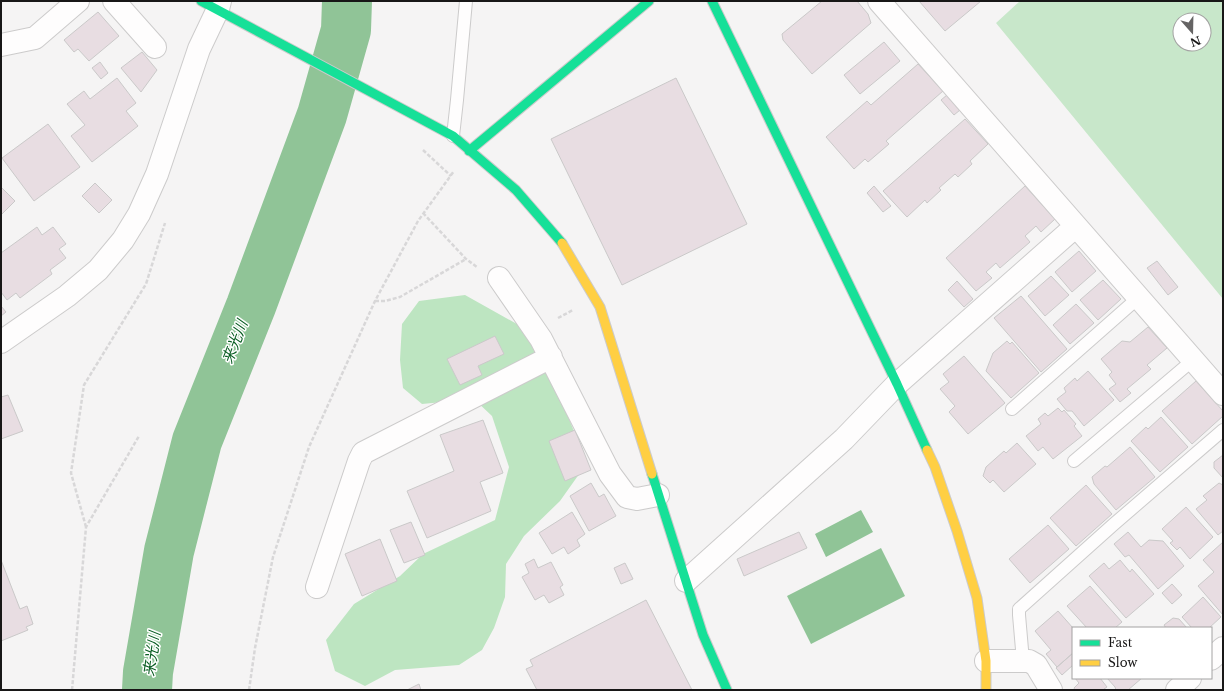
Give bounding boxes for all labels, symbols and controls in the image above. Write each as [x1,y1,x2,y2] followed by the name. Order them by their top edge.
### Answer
[1172,12,1212,52] north arrow
[1188,33,1203,50] text: N
[218,316,252,366] water label: 来光川
[1072,627,1212,679] legend
[139,628,164,678] water label: 来光川
[1108,635,1133,650] text: Fast
[1108,655,1138,670] text: Slow

